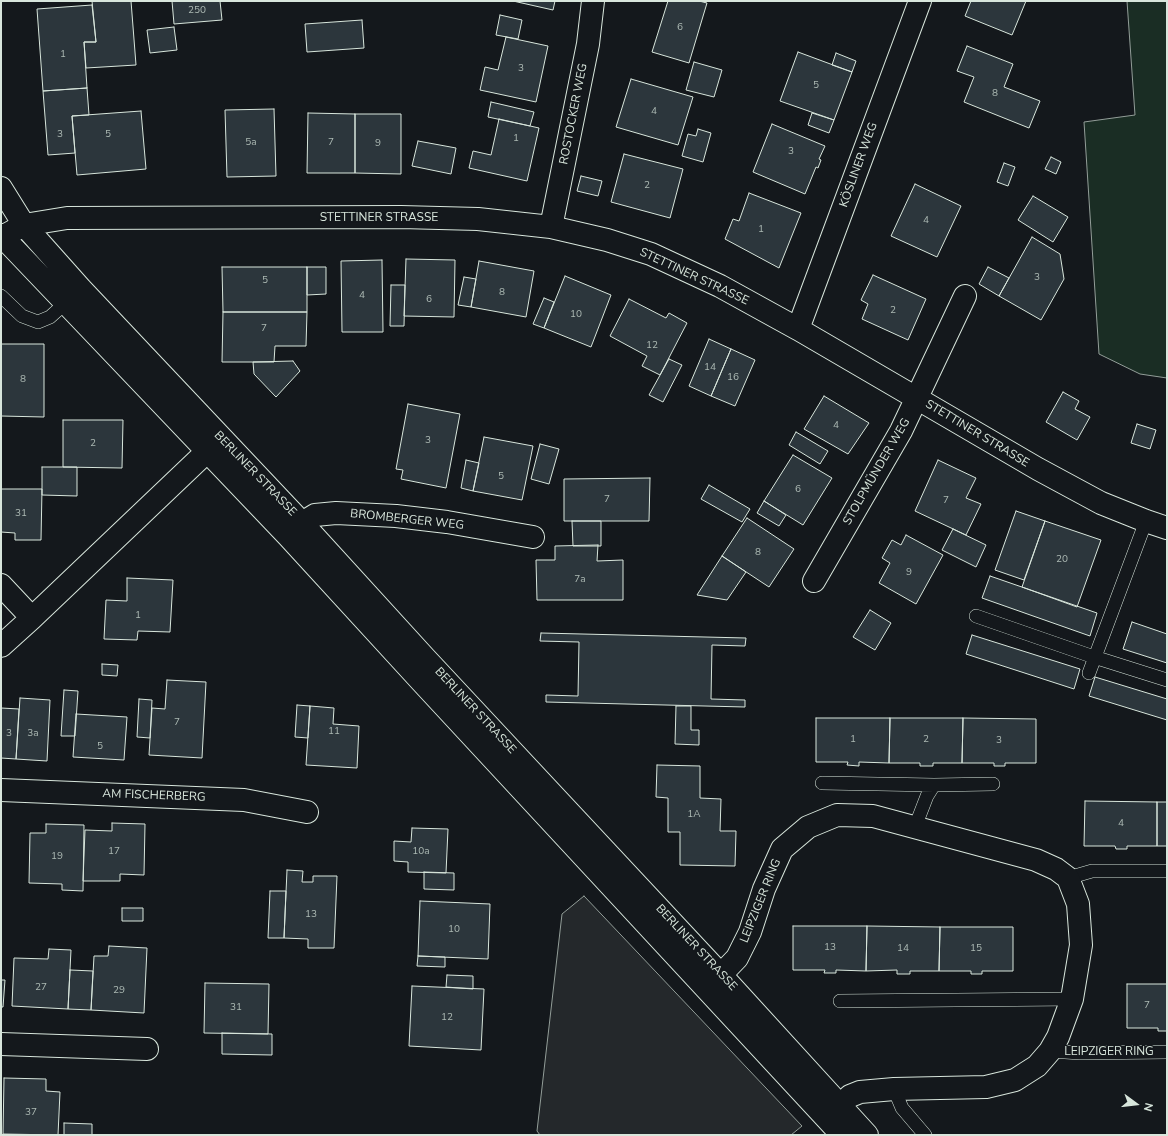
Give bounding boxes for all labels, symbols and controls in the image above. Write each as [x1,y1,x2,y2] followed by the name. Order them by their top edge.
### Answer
[188,5,206,17] house number: 250
[677,22,683,34] house number: 6
[60,49,66,61] house number: 1
[557,62,591,166] street label: ROSTOCKER WEG
[518,63,524,75] house number: 3
[813,80,819,92] house number: 5
[992,88,998,100] house number: 8
[651,106,657,118] house number: 4
[837,121,881,209] street label: KÖSLINER WEG
[57,129,63,141] house number: 3
[105,129,111,141] house number: 5
[513,133,519,145] house number: 1
[245,137,257,149] house number: 5a
[328,137,334,149] house number: 7
[375,138,381,150] house number: 9
[788,146,794,158] house number: 3
[644,180,650,192] house number: 2
[320,211,438,225] street label: STETTINER STRASSE
[923,215,929,227] house number: 4
[758,224,764,236] house number: 1
[637,245,751,309] street label: STETTINER STRASSE
[1034,272,1040,284] house number: 3
[262,275,268,287] house number: 5
[499,287,505,299] house number: 8
[359,290,365,302] house number: 4
[426,294,432,306] house number: 6
[890,305,896,317] house number: 2
[570,309,582,321] house number: 10
[261,323,267,335] house number: 7
[646,340,658,352] house number: 12
[704,362,716,374] house number: 14
[727,372,739,384] house number: 16
[20,374,26,386] house number: 8
[922,397,1032,471] street label: STETTINER STRASSE
[841,416,913,528] street label: STOLPMÜNDER WEG
[833,420,839,432] house number: 4
[211,429,299,519] street label: BERLINER STRASSE
[425,435,431,447] house number: 3
[90,438,96,450] house number: 2
[498,471,504,483] house number: 5
[795,484,801,496] house number: 6
[604,494,610,506] house number: 7
[943,495,949,507] house number: 7
[349,507,465,533] street label: BROMBERGER WEG
[15,508,27,520] house number: 31
[755,547,761,559] house number: 8
[1056,554,1068,566] house number: 20
[906,567,912,579] house number: 9
[574,574,586,586] house number: 7a
[135,610,141,622] house number: 1
[431,665,519,757] street label: BERLINER STRASSE
[174,717,180,729] house number: 7
[328,726,340,738] house number: 11
[6,728,12,740] house number: 3
[27,728,39,740] house number: 3a
[850,734,856,746] house number: 1
[923,734,929,746] house number: 2
[996,735,1002,747] house number: 3
[97,741,103,753] house number: 5
[102,787,206,805] street label: AM FISCHERBERG
[687,809,701,821] house number: 1A
[1118,818,1124,830] house number: 4
[108,846,120,858] house number: 17
[412,846,430,858] house number: 10a
[51,851,63,863] house number: 19
[738,857,784,945] street label: LEIPZIGER RING
[652,902,740,994] street label: BERLINER STRASSE
[305,909,317,921] house number: 13
[448,924,460,936] house number: 10
[824,942,836,954] house number: 13
[897,943,909,955] house number: 14
[970,943,982,955] house number: 15
[35,982,47,994] house number: 27
[113,985,125,997] house number: 29
[1144,1000,1150,1012] house number: 7
[230,1002,242,1014] house number: 31
[441,1012,453,1024] house number: 12
[1064,1045,1154,1059] street label: LEIPZIGER RING
[1116,1084,1156,1124] north arrow
[1140,1101,1156,1113] text: N
[25,1107,37,1119] house number: 37

